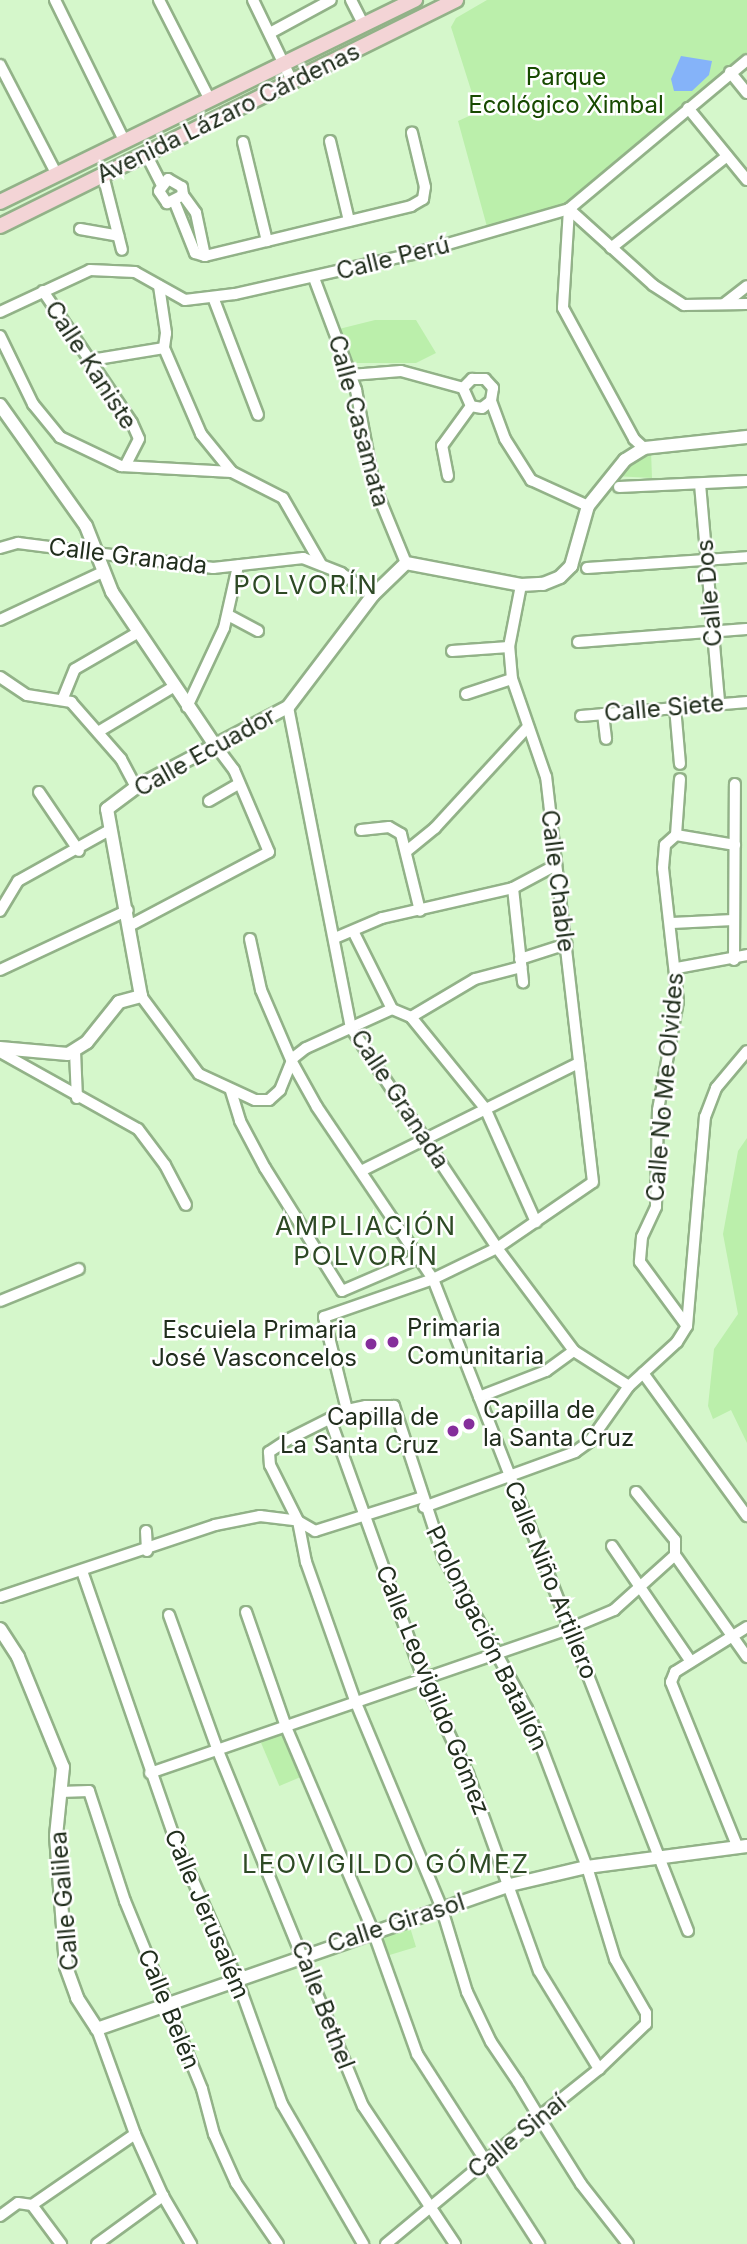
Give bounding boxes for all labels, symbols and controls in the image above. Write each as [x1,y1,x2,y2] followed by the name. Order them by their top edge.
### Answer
[92,37,364,189] street label: Avenida Lázaro Cárdenas
[468,63,664,119] park label: Parque Ecológico Ximbal
[333,230,453,286] street label: Calle Perú
[39,295,143,435] street label: Calle Kaniste
[322,332,396,510] street label: Calle Casamata
[47,532,209,580] street label: Calle Granada
[690,538,728,648] street label: Calle Dos
[234,569,378,601] district label: POLVORÍN
[603,688,725,728] street label: Calle Siete
[129,701,281,803] street label: Calle Ecuador
[535,808,581,954] street label: Calle Chable
[641,971,689,1203] street label: Calle No Me Olvides
[344,1024,456,1174] street label: Calle Granada
[276,1210,456,1272] district label: AMPLIACIÓN POLVORÍN
[407,1314,544,1370] place label: Primaria Comunitaria
[151,1316,357,1372] place label: Escuiela Primaria José Vasconcelos
[385,1334,401,1350] marker: Primaria Comunitaria
[363,1336,379,1352] marker: Escuiela Primaria José Vasconcelos
[483,1396,634,1452] place label: Capilla de la Santa Cruz
[280,1403,439,1459] place label: Capilla de La Santa Cruz
[461,1416,477,1432] marker: Capilla de la Santa Cruz
[445,1423,461,1439] marker: Capilla de La Santa Cruz
[498,1477,604,1683] street label: Calle Niño Artillero
[420,1521,554,1755] street label: Prolongación Batallón
[370,1561,496,1819] street label: Calle Leovigildo Gómez
[158,1825,256,2003] street label: Calle Jerusalém
[44,1830,84,1972] street label: Calle Galilea
[244,1848,528,1880] district label: LEOVIGILDO GÓMEZ
[324,1887,468,1959] street label: Calle Girasol
[285,1937,361,2073] street label: Calle Bethel
[132,1945,206,2073] street label: Calle Belén
[462,2088,572,2184] street label: Calle Sinaí

